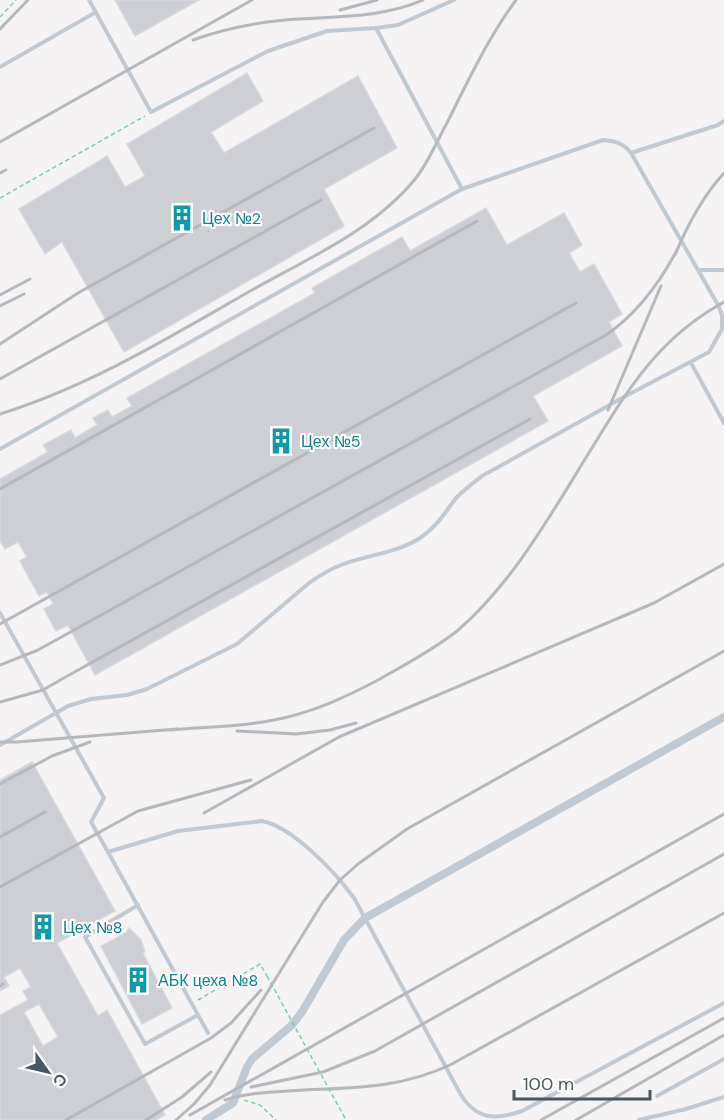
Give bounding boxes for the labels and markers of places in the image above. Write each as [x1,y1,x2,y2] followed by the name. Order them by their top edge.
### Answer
[167,203,197,233] building icon: Цех №2
[202,208,261,229] place label: Цех №2
[266,426,296,456] building icon: Цех №5
[301,431,361,452] place label: Цех №5
[28,912,58,942] building icon: Цех №8
[63,917,123,938] place label: Цех №8
[123,965,153,995] building icon: АБК цеха №8
[158,970,258,991] place label: АБК цеха №8

